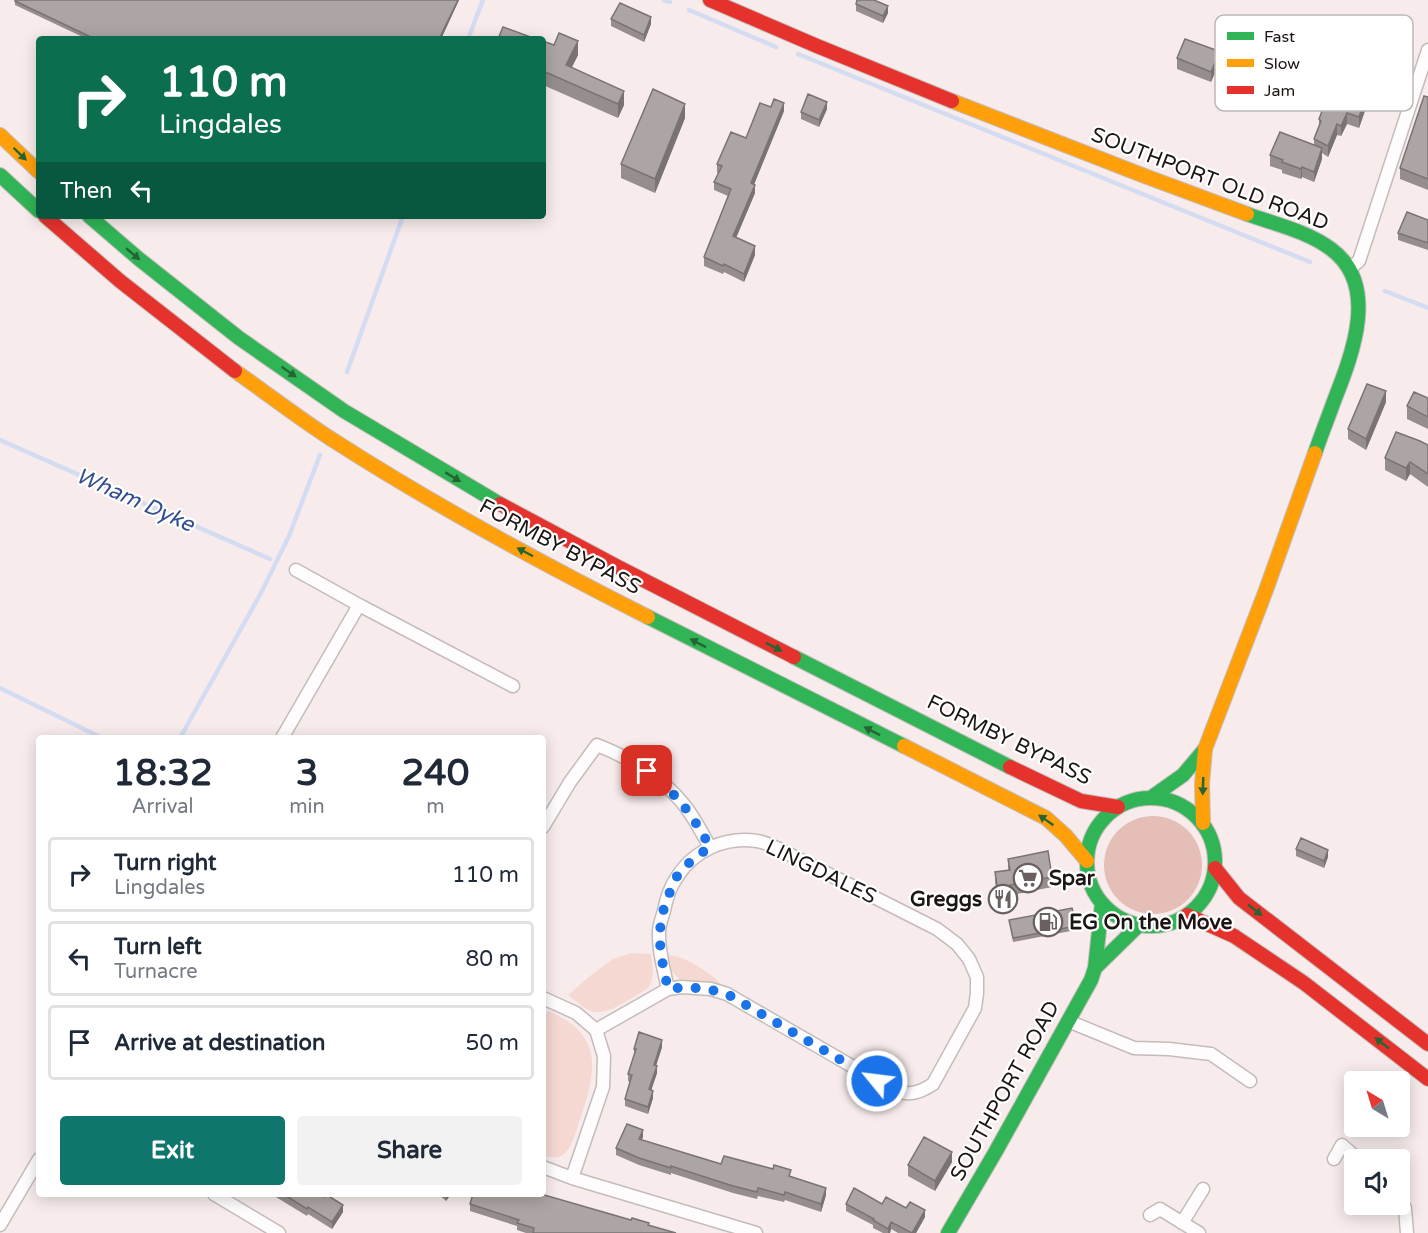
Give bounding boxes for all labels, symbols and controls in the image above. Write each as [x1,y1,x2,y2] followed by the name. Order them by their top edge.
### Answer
[1215,15,1413,111] legend
[1264,27,1295,47] text: Fast
[1264,54,1300,74] text: Slow
[159,57,288,108] text: 110 m
[60,60,138,138] icon: right
[1264,81,1295,101] text: Jam
[159,108,282,141] text: Lingdales
[1088,122,1332,236] street label: SOUTHPORT OLD ROAD
[12,146,26,160] one-way arrow
[125,174,158,207] icon: left
[60,178,113,204] text: Then
[125,247,140,260] one-way arrow
[280,366,296,378] one-way arrow
[72,462,199,538] water label: Wham Dyke
[445,471,461,482] one-way arrow
[475,494,645,600] street label: FORMBY BYPASS
[517,547,534,557] one-way arrow
[690,638,707,647] one-way arrow
[765,642,782,652] one-way arrow
[923,689,1095,791] street label: FORMBY BYPASS
[864,726,881,735] one-way arrow
[621,745,672,796] pin
[113,752,213,795] text: 18:32
[296,752,318,795] text: 3
[401,752,469,795] text: 240
[630,754,663,787] icon: arrive
[1198,776,1207,795] one-way arrow
[132,795,194,819] text: Arrival
[289,795,325,819] text: min
[426,795,445,819] text: m
[1038,814,1054,826] one-way arrow
[761,834,881,910] street label: LINGDALES
[114,850,216,876] text: Turn right
[63,858,96,891] icon: right
[452,862,519,888] text: 110 m
[1012,862,1044,894] supermarket icon: Spar
[1049,866,1096,891] place label: Spar
[114,876,205,900] text: Lingdales
[987,883,1019,915] restaurant icon: Greggs
[910,887,982,912] place label: Greggs
[1247,904,1263,916] one-way arrow
[1032,906,1064,938] fuel station icon: EG On the Move
[1069,910,1232,935] place label: EG On the Move
[114,934,202,960] text: Turn left
[63,942,96,975] icon: left
[465,946,519,972] text: 80 m
[114,960,198,984] text: Turnacre
[945,997,1065,1185] street label: SOUTHPORT ROAD
[63,1026,96,1059] icon: arrive
[114,1030,325,1056] text: Arrive at destination
[465,1030,519,1056] text: 50 m
[1374,1038,1389,1050] one-way arrow
[845,1049,909,1113] position arrow
[1344,1071,1410,1137] north arrow
[1344,1071,1410,1215] map controls
[60,1116,285,1185] button: Exit
[297,1116,522,1185] button: Share
[1344,1149,1410,1215] button: sound

